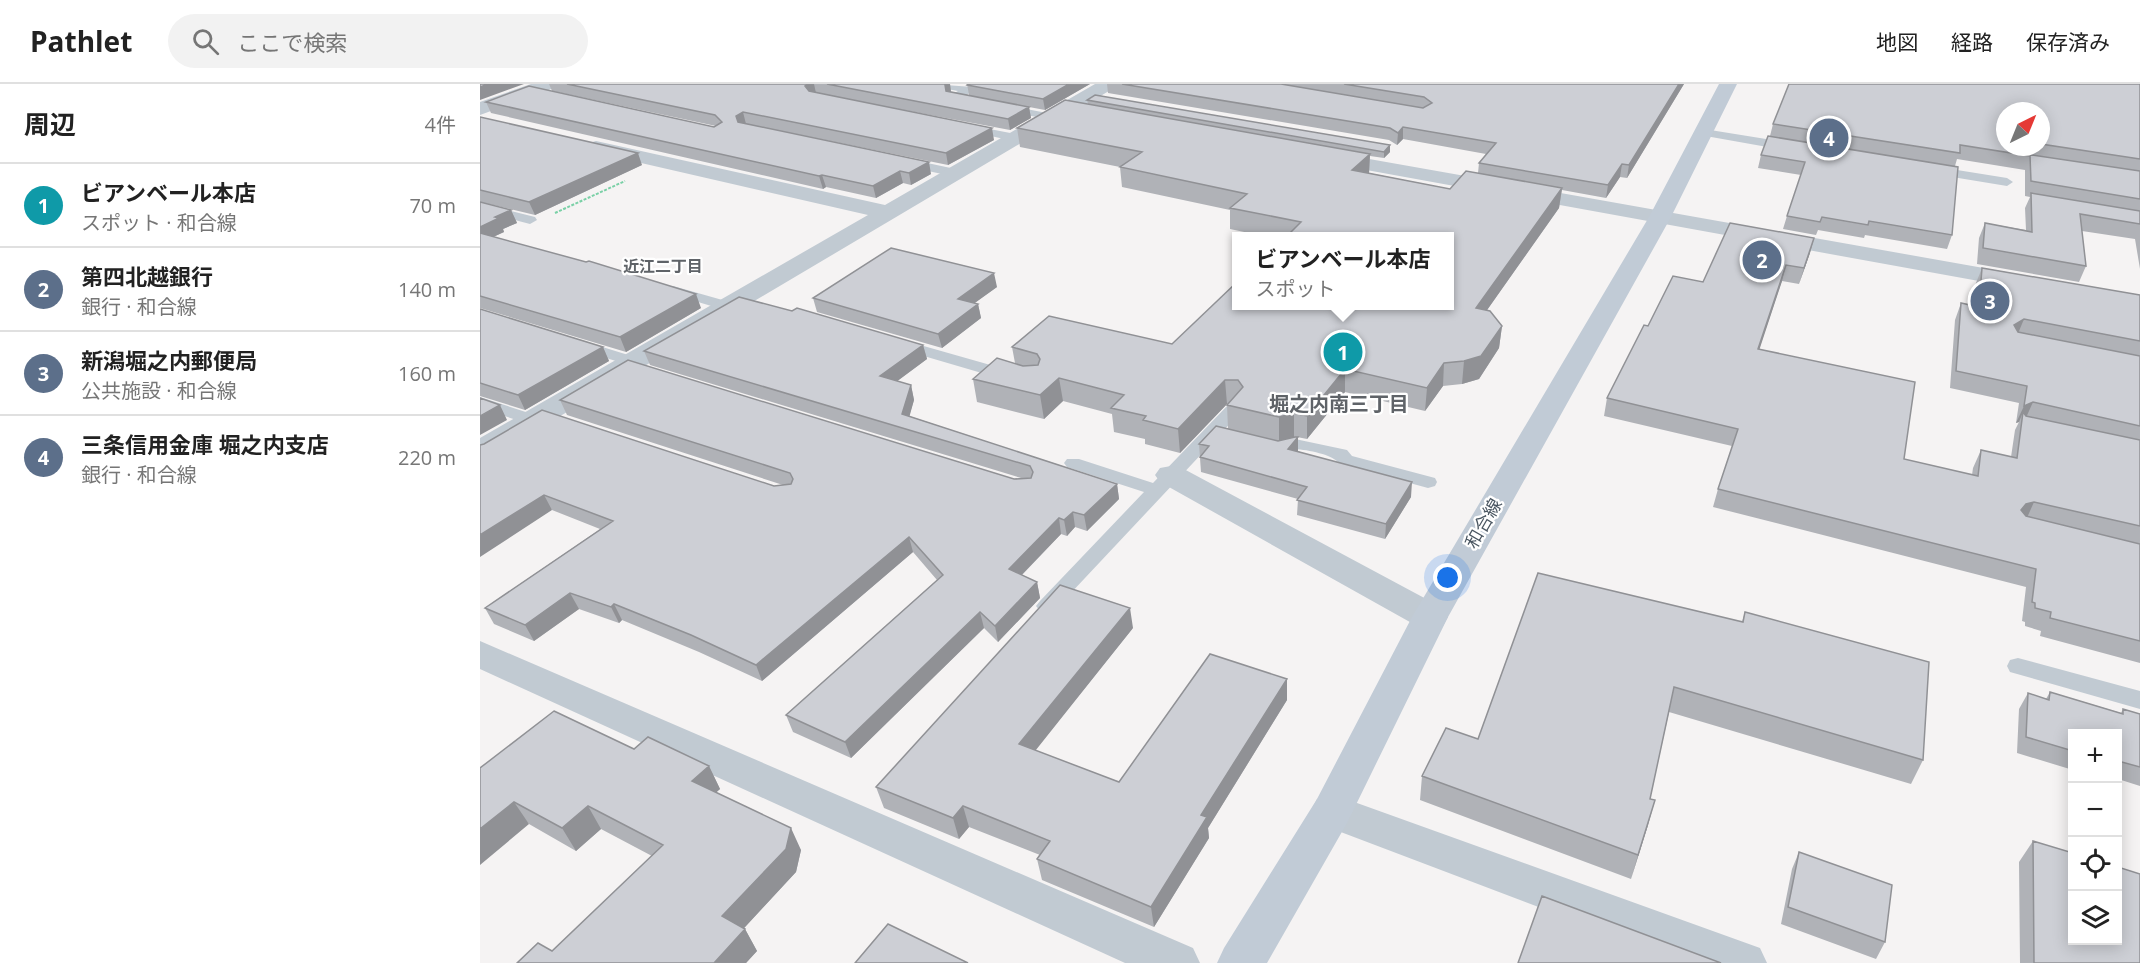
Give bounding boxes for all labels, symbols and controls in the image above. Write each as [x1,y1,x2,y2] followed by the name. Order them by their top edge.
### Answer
[168,14,588,68] search box
[30,22,132,60] text: Pathlet
[189,25,222,58] icon: search
[237,27,347,57] text: ここで検索
[1876,28,1918,56] text: 地図
[1951,28,1993,56] text: 経路
[2026,28,2110,56] text: 保存済み
[1996,102,2050,156] north arrow
[24,106,76,142] text: 周辺
[425,111,456,138] text: 4件
[1810,116,1848,160] pin: 4
[81,177,256,207] text: ビアンベール本店
[38,192,49,219] text: 1
[409,192,456,219] text: 70 m
[81,209,237,236] text: スポット · 和合線
[1232,232,1454,310] popup
[1742,238,1782,282] pin: 2
[1255,243,1431,273] text: ビアンベール本店
[623,255,703,277] district label: 近江二丁目
[81,261,213,291] text: 第四北越銀行
[1255,275,1335,302] text: スポット
[38,276,49,303] text: 2
[398,276,456,303] text: 140 m
[1970,278,2010,324] pin: 3
[81,293,197,320] text: 銀行 · 和合線
[1324,330,1362,374] pin: 1
[81,345,257,375] text: 新潟堀之内郵便局
[38,360,49,387] text: 3
[398,360,456,387] text: 160 m
[81,377,237,404] text: 公共施設 · 和合線
[1269,390,1409,417] district label: 堀之内南三丁目
[81,429,329,459] text: 三条信用金庫 堀之内支店
[38,444,49,471] text: 4
[398,444,456,471] text: 220 m
[81,461,197,488] text: 銀行 · 和合線
[1459,494,1507,552] street label: 和合線
[1433,563,1462,592] your location
[2068,729,2122,945] map controls
[2068,729,2122,783] button: +
[2068,783,2122,837] button: −
[2068,837,2122,891] button: locate
[2068,891,2122,945] button: layers

